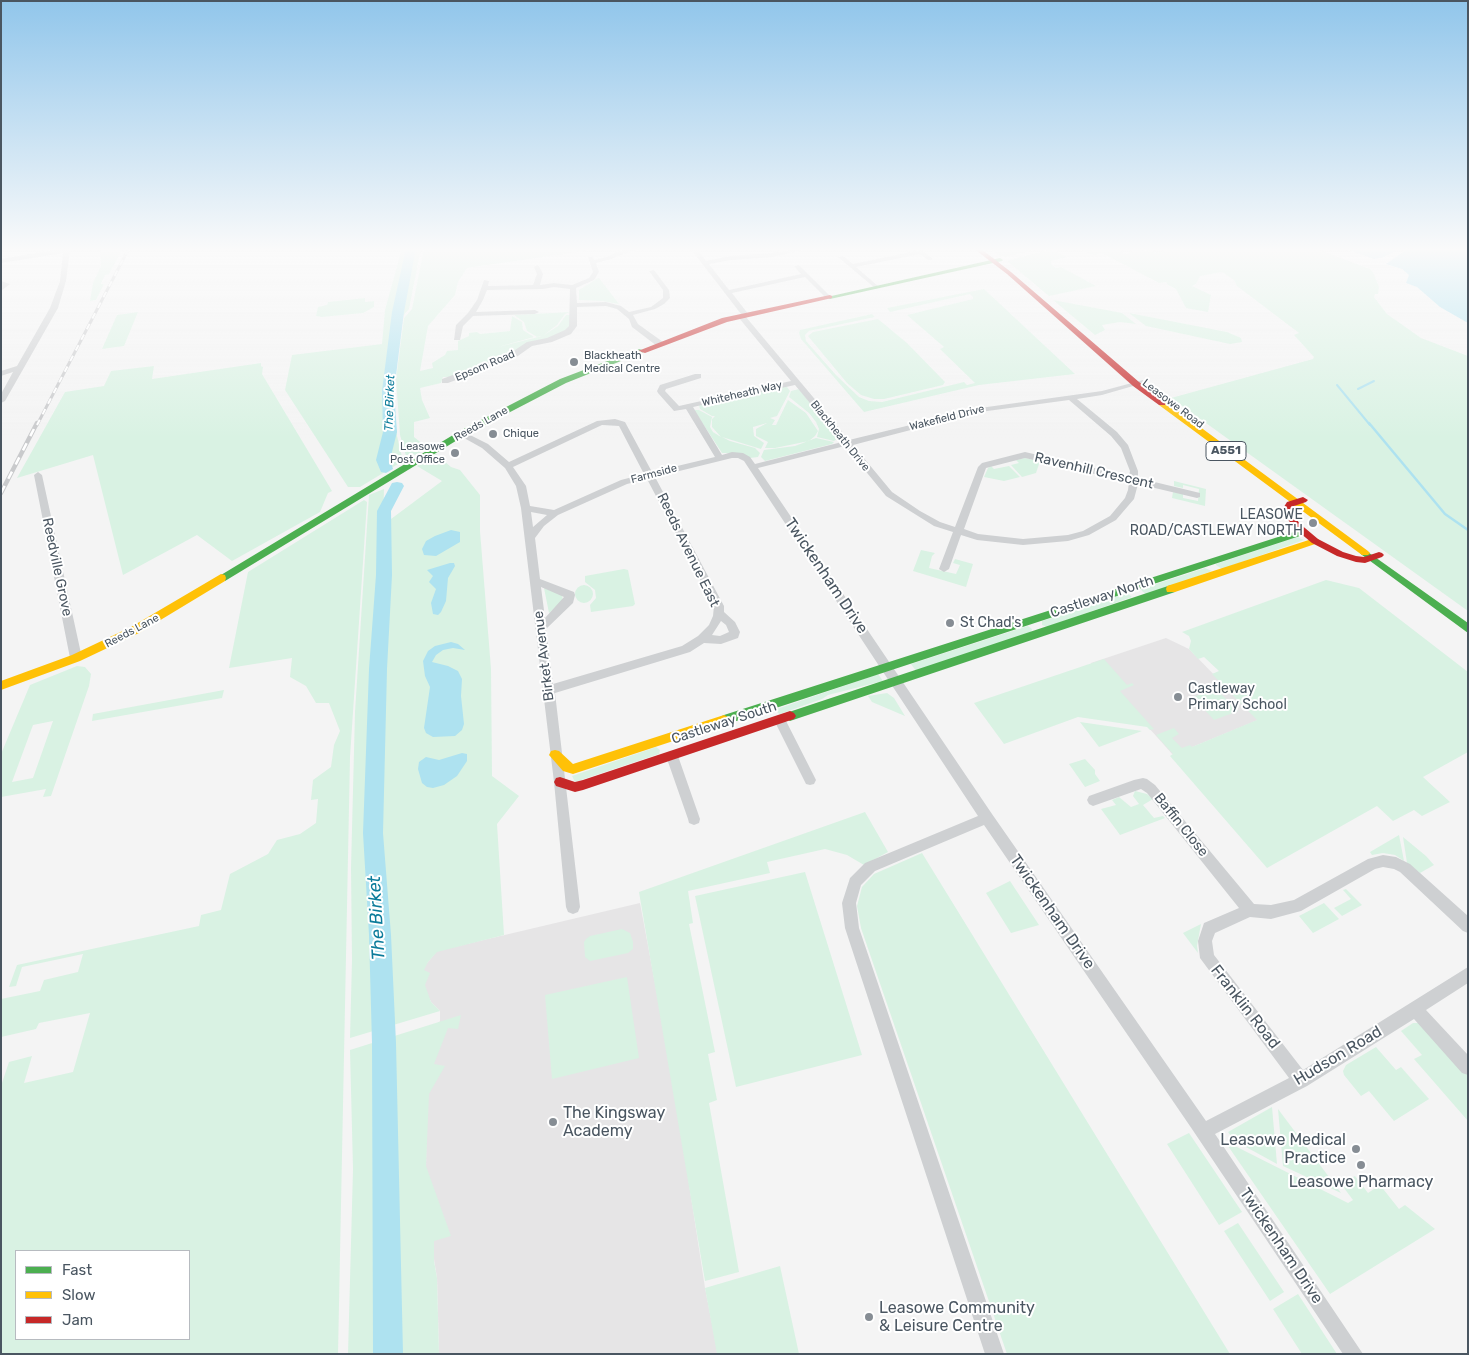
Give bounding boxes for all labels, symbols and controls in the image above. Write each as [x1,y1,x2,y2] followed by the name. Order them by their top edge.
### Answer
[453,347,517,385] street label: Epsom Road
[584,349,660,375] place label: Blackheath Medical Centre
[568,356,580,368] marker: Blackheath Medical Centre
[382,375,398,431] water label: The Birket
[1140,377,1206,431] street label: Leasowe Road
[701,378,783,410] street label: Whiteheath Way
[808,398,872,474] street label: Blackheath Drive
[908,402,986,434] street label: Wakefield Drive
[452,404,510,444] street label: Reeds Lane
[503,427,539,441] place label: Chique
[487,428,499,440] marker: Chique
[390,440,445,466] place label: Leasowe Post Office
[1206,442,1246,461] road number: A551
[449,447,461,459] marker: Leasowe Post Office
[1033,449,1155,493] street label: Ravenhill Crescent
[630,462,678,486] street label: Farmside
[653,490,723,610] street label: Reeds Avenue East
[1130,507,1303,540] place label: LEASOWE ROAD/CASTLEWAY NORTH
[780,515,872,637] street label: Twickenham Drive
[38,516,76,618] street label: Reedville Grove
[1307,517,1319,529] marker: LEASOWE ROAD/CASTLEWAY NORTH
[1048,572,1156,622] street label: Castleway North
[530,610,558,702] street label: Birket Avenue
[103,611,161,651] street label: Reeds Lane
[960,615,1021,631] place label: St Chad's
[944,617,956,629] marker: St Chad's
[1188,681,1287,714] place label: Castleway Primary School
[1172,691,1184,703] marker: Castleway Primary School
[669,698,779,748] street label: Castleway South
[1150,790,1212,860] street label: Baffin Close
[1005,851,1099,973] street label: Twickenham Drive
[364,875,390,961] water label: The Birket
[1206,961,1284,1053] street label: Franklin Road
[1290,1022,1386,1090] street label: Hudson Road
[563,1103,665,1141] place label: The Kingsway Academy
[547,1116,559,1128] marker: The Kingsway Academy
[1220,1130,1346,1168] place label: Leasowe Medical Practice
[1350,1143,1362,1155] marker: Leasowe Medical Practice
[1355,1159,1367,1171] marker: Leasowe Pharmacy
[1289,1172,1433,1192] place label: Leasowe Pharmacy
[1235,1185,1327,1307] street label: Twickenham Drive
[15,1250,190,1340] legend
[62,1261,92,1279] text: Fast
[62,1286,95,1304] text: Slow
[879,1298,1035,1336] place label: Leasowe Community & Leisure Centre
[62,1311,93,1329] text: Jam
[863,1311,875,1323] marker: Leasowe Community & Leisure Centre

